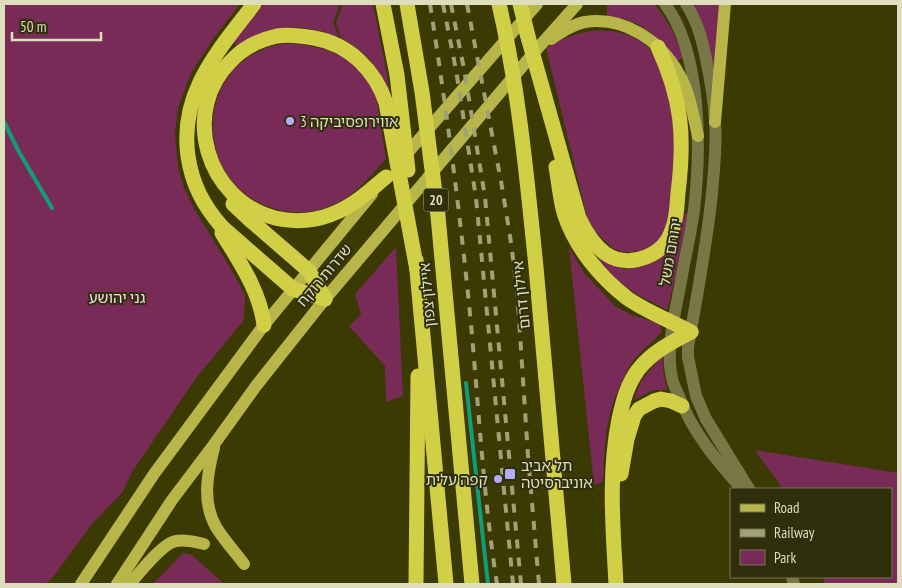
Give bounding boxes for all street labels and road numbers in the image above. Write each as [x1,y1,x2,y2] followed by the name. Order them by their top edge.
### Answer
[424,188,448,212] road number: 20
[655,217,685,287] street label: ירוחם משל
[292,240,356,310] street label: שדרות רוקח
[508,260,534,330] street label: איילון דרום
[415,262,439,328] street label: איילון צפון

